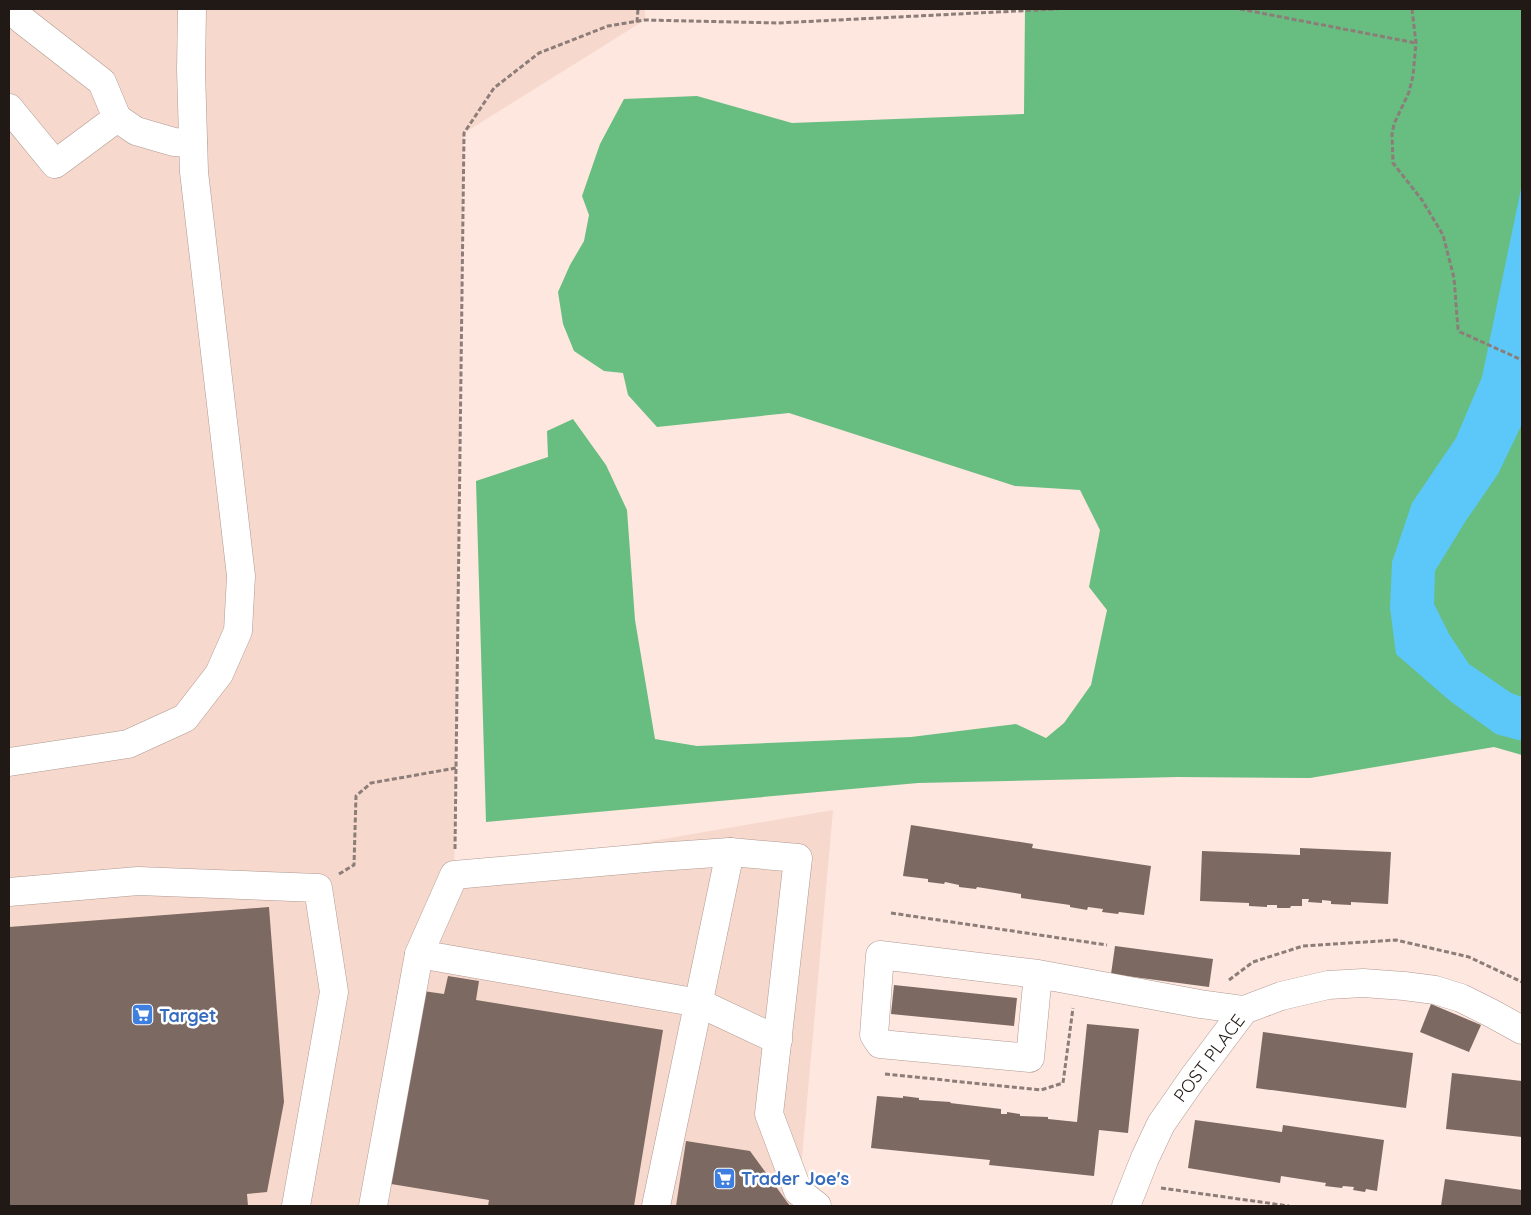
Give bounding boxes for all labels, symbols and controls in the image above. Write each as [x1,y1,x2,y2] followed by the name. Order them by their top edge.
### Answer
[131,1003,155,1027] supermarket icon: Target
[159,1004,216,1027] place label: Target
[1168,1009,1250,1107] street label: POST PLACE
[713,1166,737,1190] supermarket icon: Trader Joe's
[741,1167,849,1190] place label: Trader Joe's

